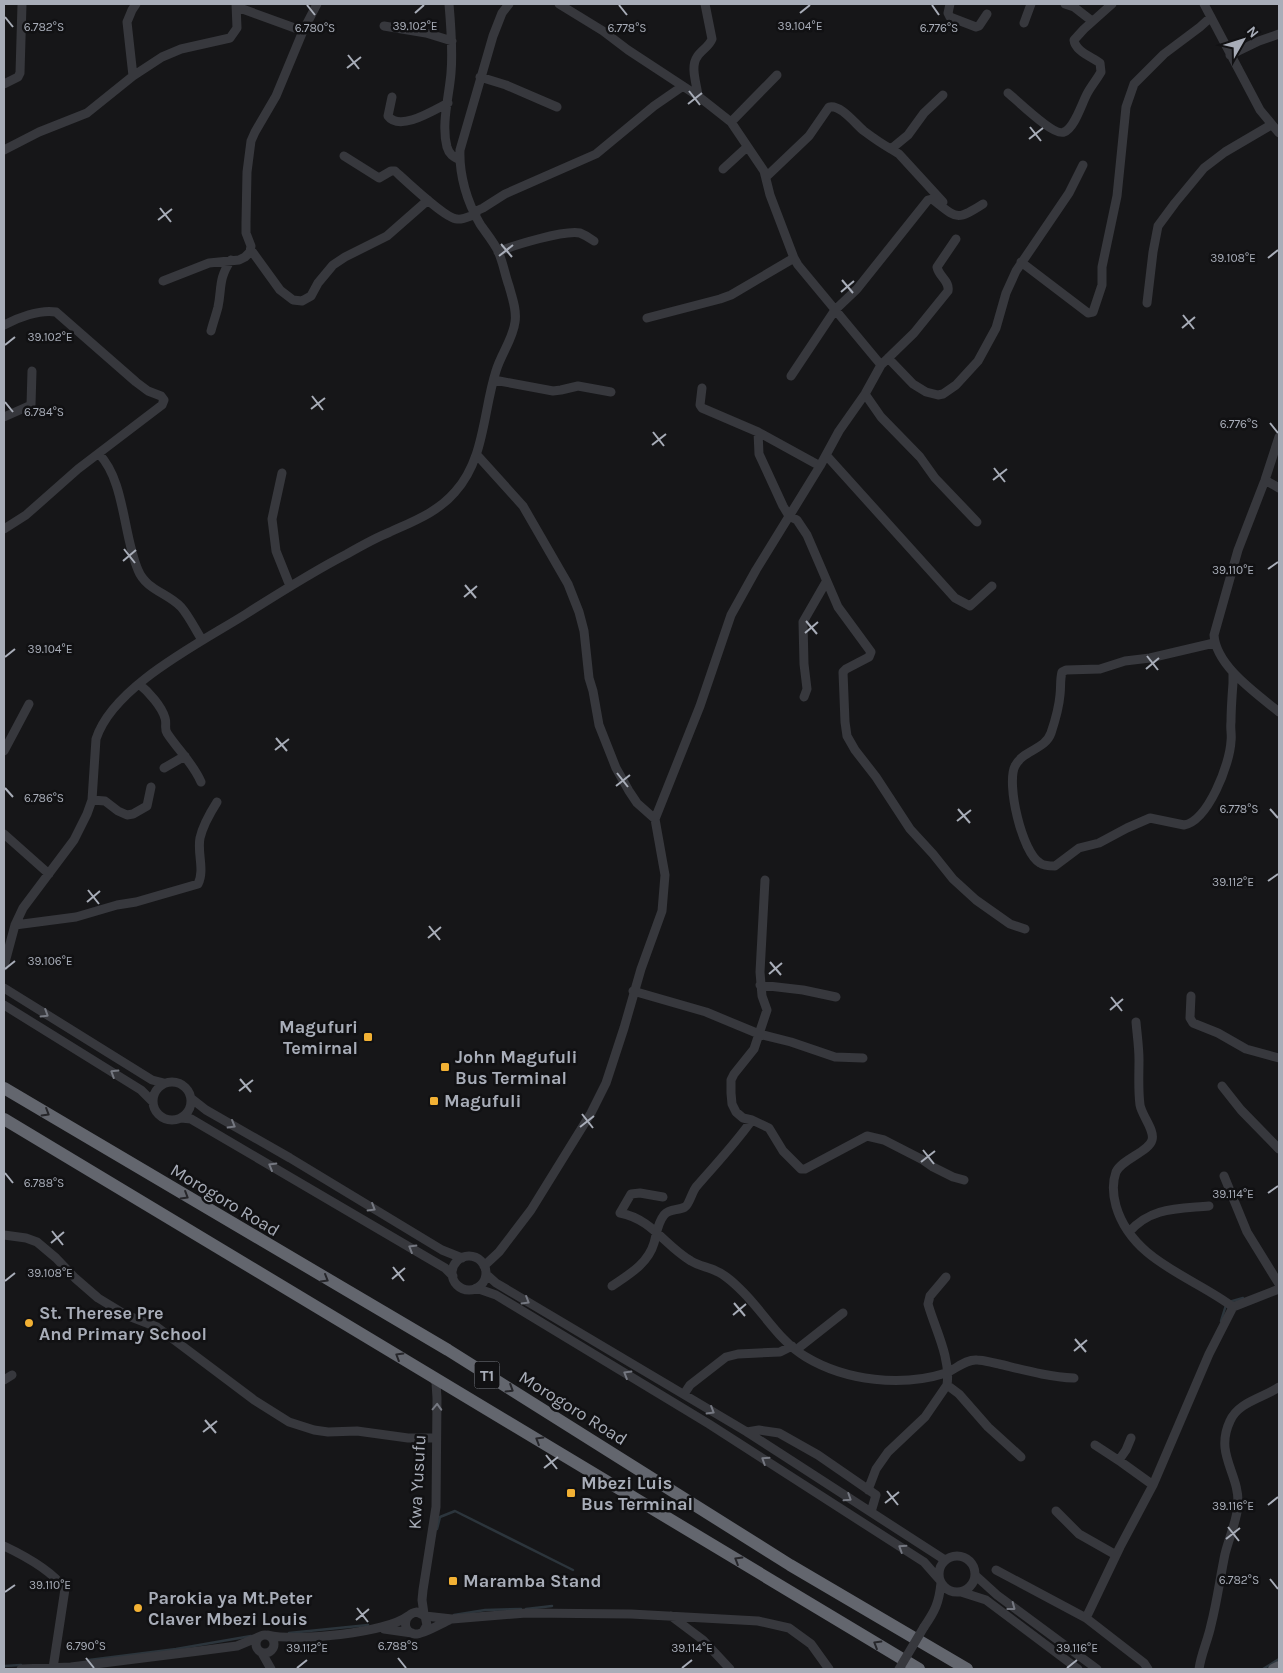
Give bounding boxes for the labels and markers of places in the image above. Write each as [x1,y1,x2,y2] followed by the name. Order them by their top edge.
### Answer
[279,1016,358,1059] place label: Magufuri Temirnal
[362,1031,374,1043] marker: Magufuri Temirnal
[455,1046,577,1089] place label: John Magufuli Bus Terminal
[439,1061,451,1073] marker: John Magufuli Bus Terminal
[444,1090,521,1112] place label: Magufuli
[428,1095,440,1107] marker: Magufuli
[39,1302,207,1345] place label: St. Therese Pre And Primary School
[23,1317,35,1329] marker: St. Therese Pre And Primary School
[581,1472,693,1515] place label: Mbezi Luis Bus Terminal
[565,1487,577,1499] marker: Mbezi Luis Bus Terminal
[463,1570,601,1592] place label: Maramba Stand
[447,1575,459,1587] marker: Maramba Stand
[148,1587,312,1630] place label: Parokia ya Mt.Peter Claver Mbezi Louis
[132,1602,144,1614] marker: Parokia ya Mt.Peter Claver Mbezi Louis

